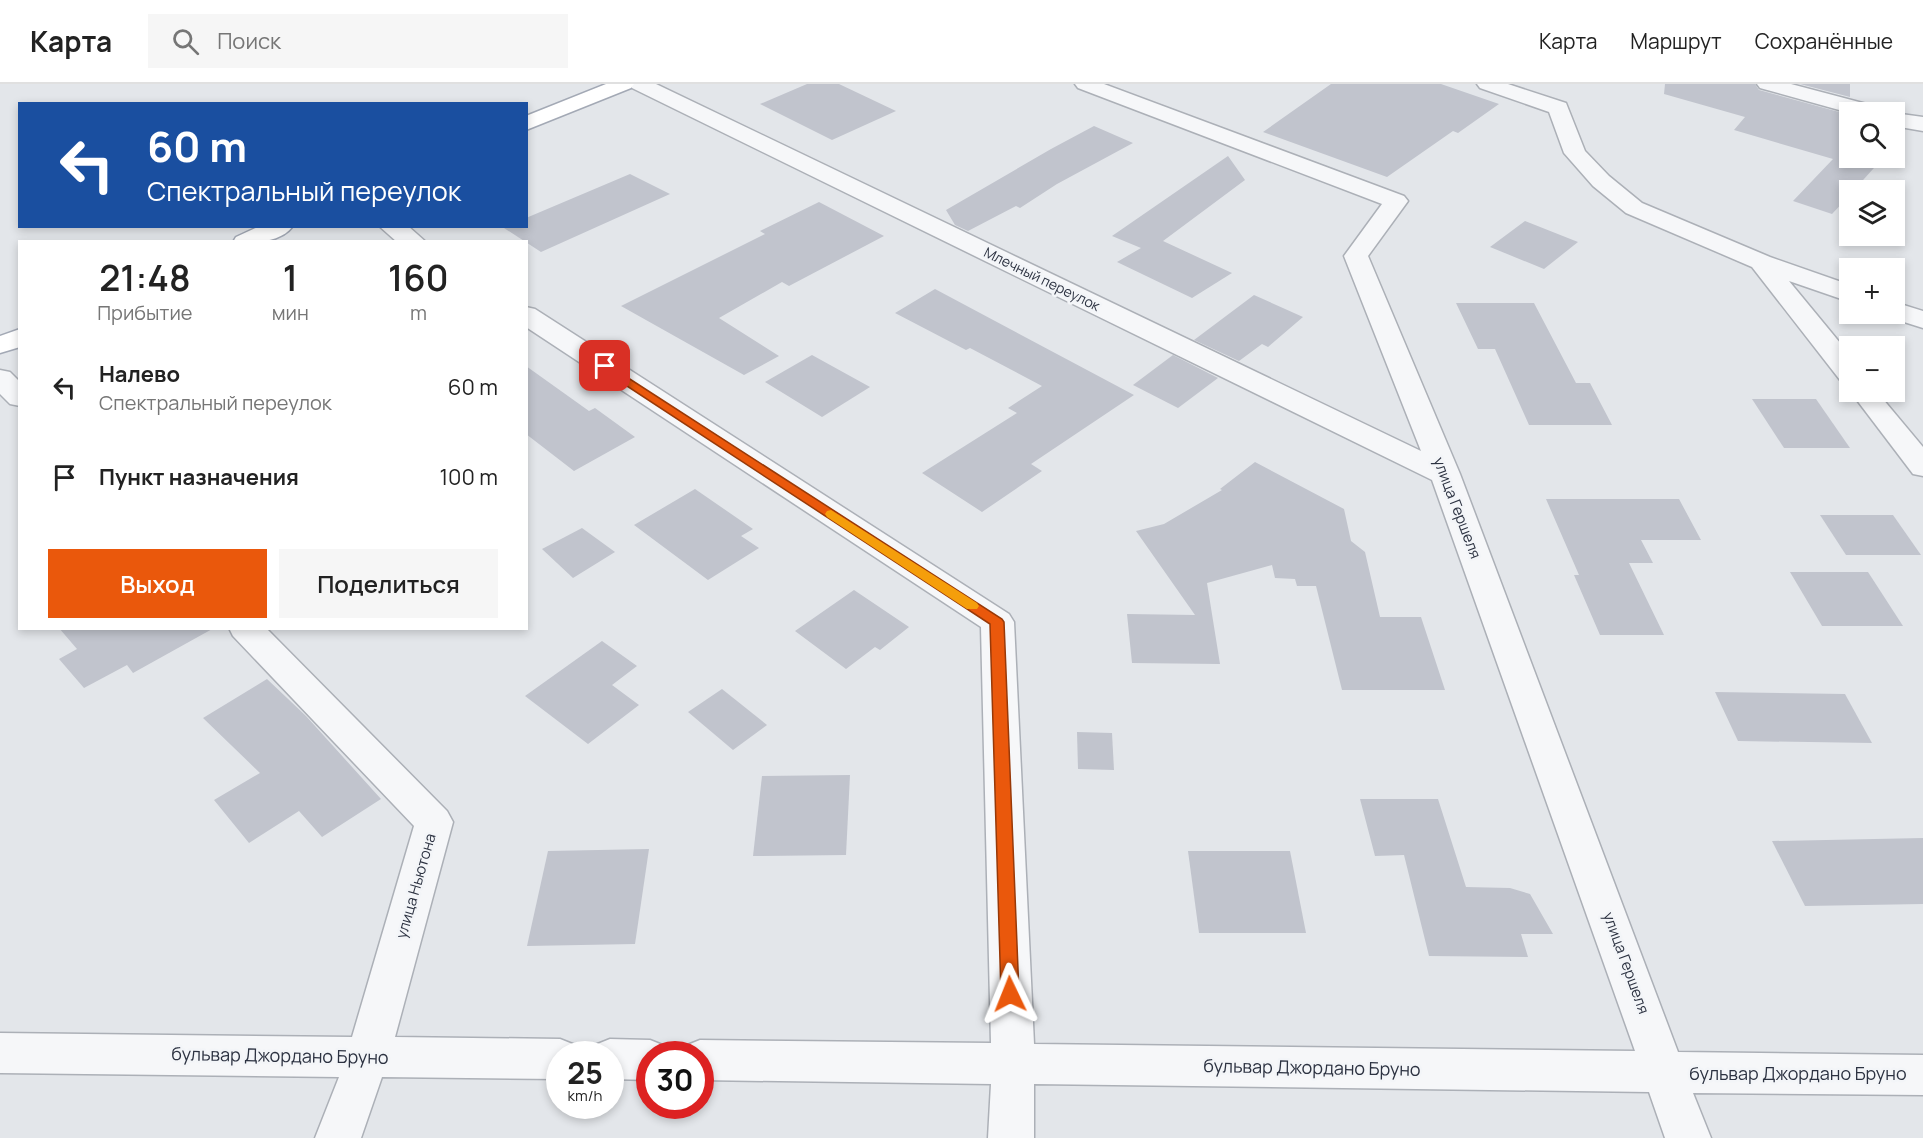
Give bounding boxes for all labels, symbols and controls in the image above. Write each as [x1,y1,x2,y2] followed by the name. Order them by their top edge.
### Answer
[148,14,568,68] search box
[30,22,112,60] text: Карта
[169,25,202,58] icon: search
[217,26,281,56] text: Поиск
[1539,27,1597,55] text: Карта
[1630,27,1722,55] text: Маршрут
[1755,27,1893,55] text: Сохранённые
[1839,102,1905,402] map controls
[1839,102,1905,168] button: search
[147,117,247,175] text: 60 m
[48,126,126,204] icon: left
[147,172,461,209] text: Спектральный переулок
[1839,180,1905,246] button: layers
[981,242,1104,315] street label: Млечный переулок
[99,253,191,302] text: 21:48
[283,253,298,302] text: 1
[388,253,449,302] text: 160
[1839,258,1905,324] button: +
[97,299,193,326] text: Прибытие
[272,299,309,326] text: мин
[410,299,427,326] text: m
[1839,336,1905,402] button: −
[579,340,630,391] pin
[588,349,621,382] icon: arrive
[99,359,180,389] text: Налево
[48,371,81,404] icon: left
[448,372,498,402] text: 60 m
[99,389,332,416] text: Спектральный переулок
[1428,454,1486,562] street label: улица Гершеля
[48,461,81,494] icon: arrive
[99,462,299,492] text: Пункт назначения
[440,462,498,492] text: 100 m
[48,549,267,618] button: Выход
[279,549,498,618] button: Поделиться
[390,831,441,941] street label: улица Ньютона
[1598,909,1655,1017] street label: улица Гершеля
[978,962,1042,1026] position arrow
[171,1041,389,1069] street label: бульвар Джордано Бруно
[636,1041,714,1119] speed limit sign: 30
[567,1052,603,1093] text: 25
[1203,1053,1421,1081] street label: бульвар Джордано Бруно
[1689,1061,1907,1085] street label: бульвар Джордано Бруно
[568,1085,602,1106] text: km/h

